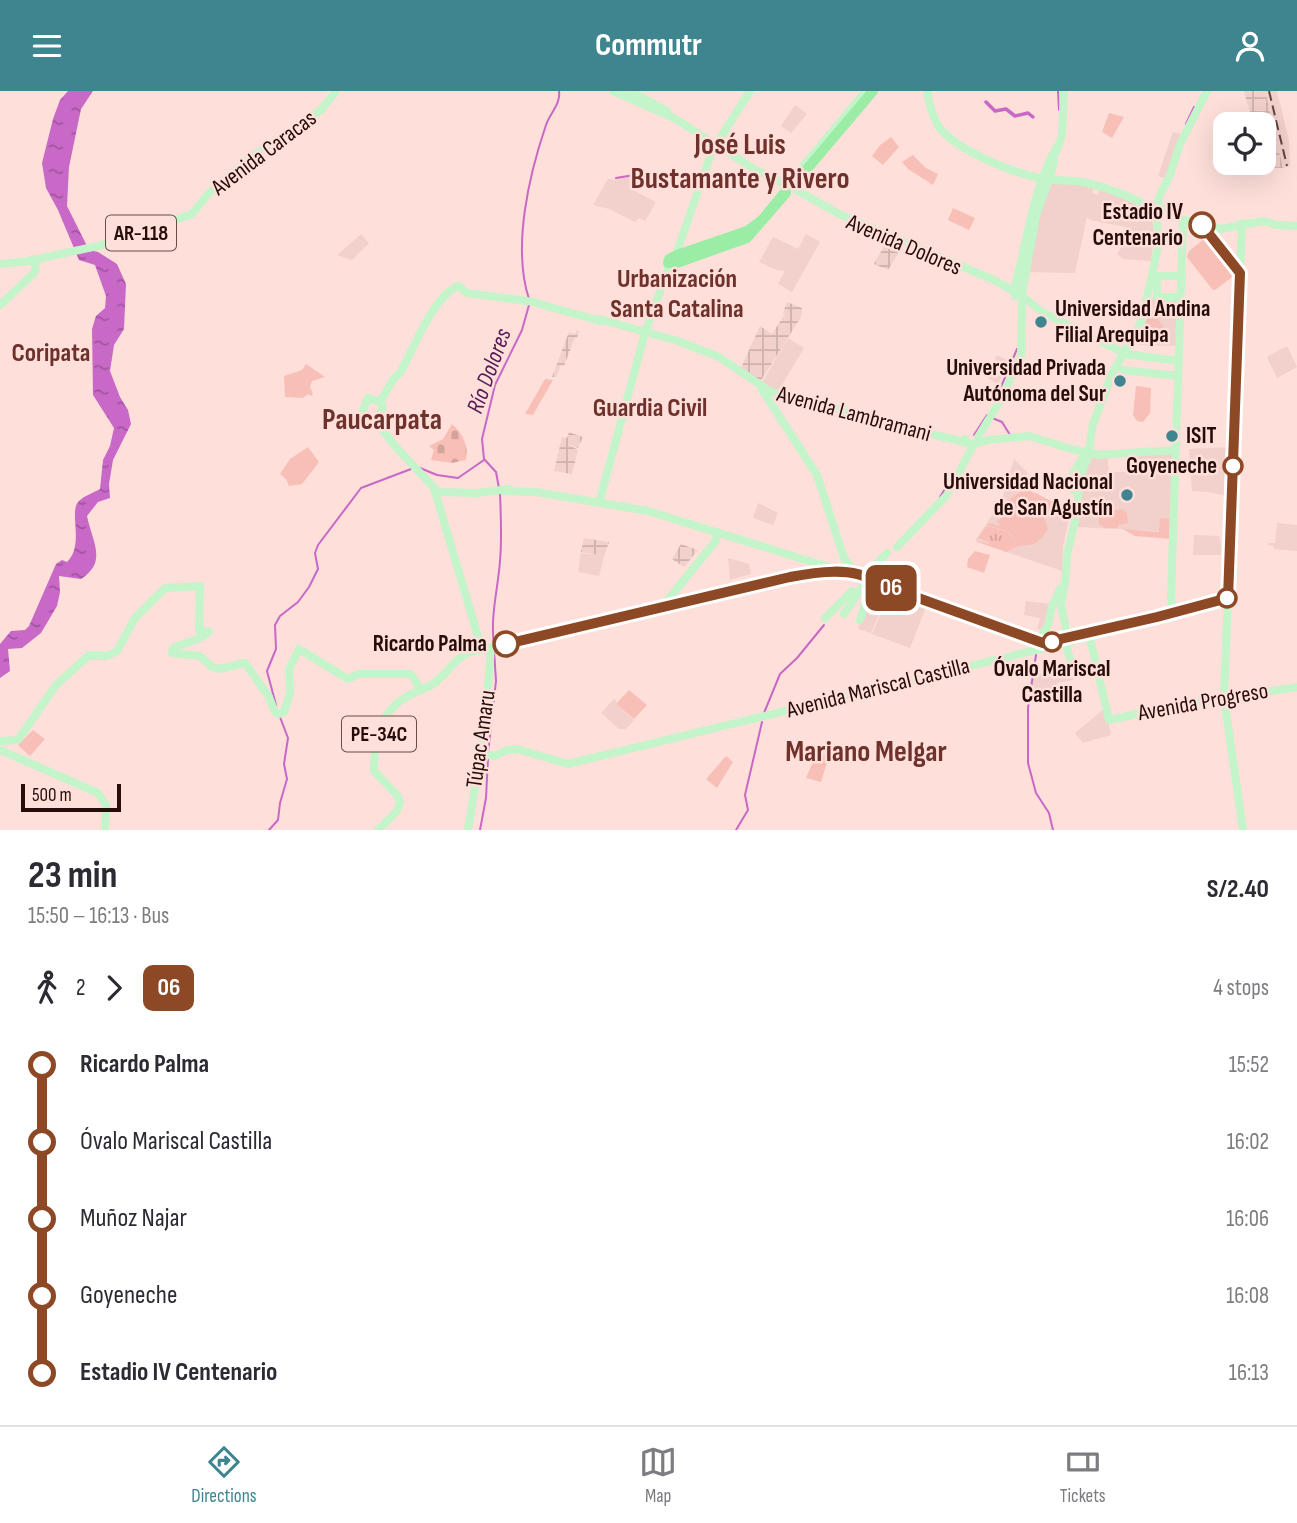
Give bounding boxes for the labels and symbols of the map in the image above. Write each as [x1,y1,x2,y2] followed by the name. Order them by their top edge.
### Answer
[205,104,322,202] street label: Avenida Caracas
[630,127,850,197] district label: José Luis Bustamante y Rivero
[1092,198,1184,252] place label: Estadio IV Centenario
[841,208,966,282] street label: Avenida Dolores
[1189,212,1215,238] marker: Estadio IV Centenario
[106,215,176,251] road number: AR-118
[610,264,744,325] district label: Urbanización Santa Catalina
[1055,295,1210,349] place label: Universidad Andina Filial Arequipa
[1033,314,1049,330] marker: Universidad Andina Filial Arequipa
[460,324,518,417] water label: Río Dolores
[12,338,90,369] district label: Coripata
[946,354,1106,408] place label: Universidad Privada Autónoma del Sur
[1112,373,1128,389] marker: Universidad Privada Autónoma del Sur
[773,380,934,448] street label: Avenida Lambramani
[593,393,707,424] district label: Guardia Civil
[322,402,442,438] district label: Paucarpata
[1186,422,1217,450] place label: ISIT
[1164,428,1180,444] marker: ISIT
[1126,452,1217,480] place label: Goyeneche
[1223,456,1243,476] marker: Goyeneche
[943,468,1113,522] place label: Universidad Nacional de San Agustín
[1119,487,1135,503] marker: Universidad Nacional de San Agustín
[860,565,922,611] line badge: 06
[1217,588,1237,608] unlabelled marker
[373,630,487,658] place label: Ricardo Palma
[493,631,519,657] marker: Ricardo Palma
[1042,632,1062,652] marker: Óvalo Mariscal Castilla
[783,652,972,725] street label: Avenida Mariscal Castilla
[993,655,1111,709] place label: Óvalo Mariscal Castilla
[1135,677,1270,727] street label: Avenida Progreso
[460,688,502,790] street label: Túpac Amaru
[342,717,416,751] road number: PE-34C
[785,734,947,770] district label: Mariano Melgar
[21,781,121,813] scale bar

